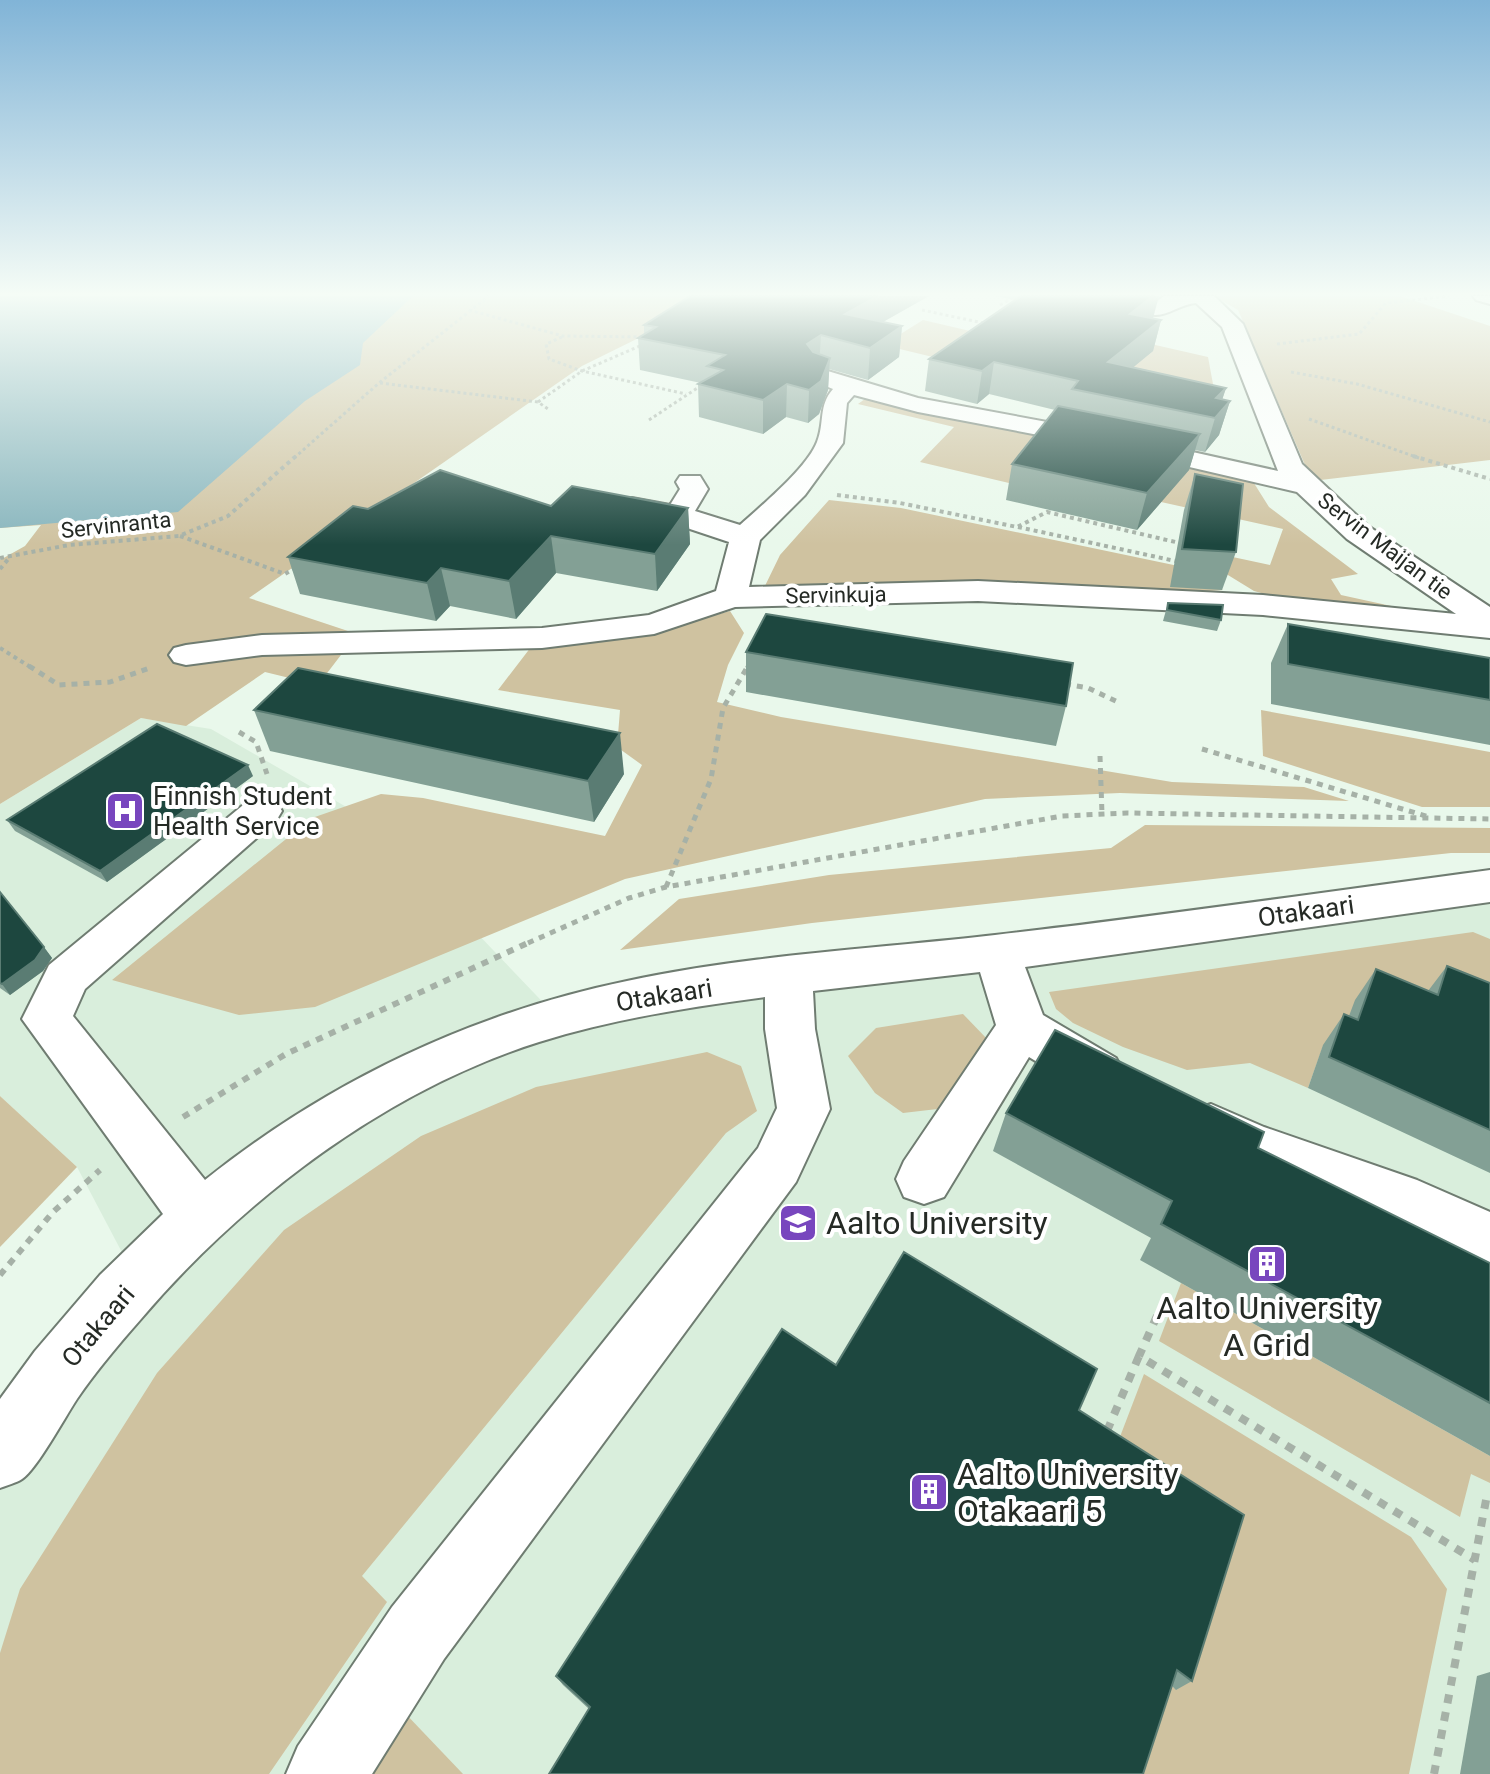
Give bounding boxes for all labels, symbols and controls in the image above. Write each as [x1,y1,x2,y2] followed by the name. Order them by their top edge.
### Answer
[1313,487,1457,605] street label: Servin Maijan tie
[60,507,172,543] street label: Servinranta
[785,582,887,608] street label: Servinkuja
[153,781,333,841] place label: Finnish Student Health Service
[104,790,146,832] hospital icon: Finnish Student Health Service
[1256,889,1356,933] street label: Otakaari
[614,973,714,1017] street label: Otakaari
[777,1202,819,1244] school or university icon: Aalto University
[826,1204,1048,1242] place label: Aalto University
[1246,1243,1288,1285] building icon: Aalto University A Grid
[55,1279,141,1373] street label: Otakaari
[1156,1289,1378,1364] place label: Aalto University A Grid
[957,1455,1179,1530] place label: Aalto University Otakaari 5
[908,1471,950,1513] building icon: Aalto University Otakaari 5

